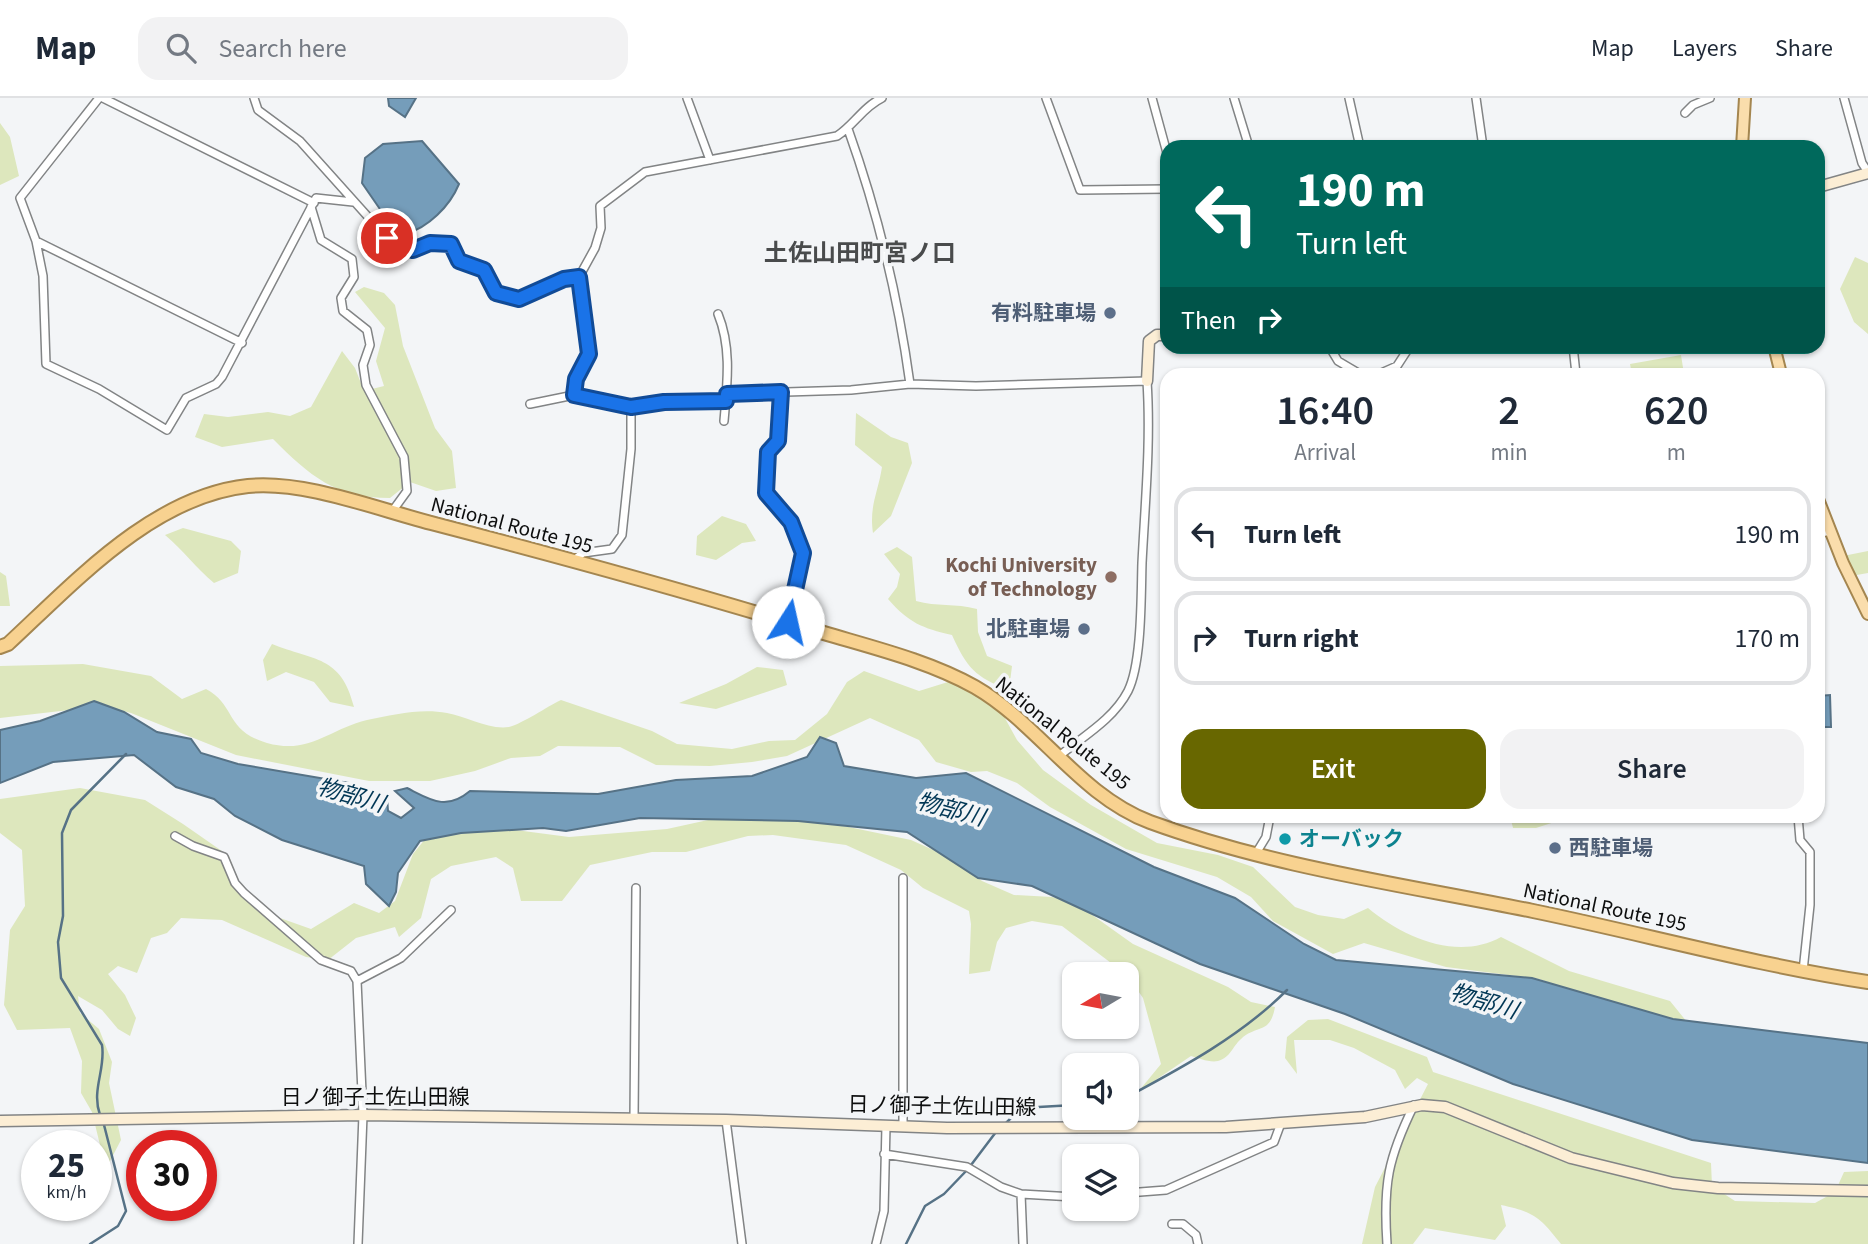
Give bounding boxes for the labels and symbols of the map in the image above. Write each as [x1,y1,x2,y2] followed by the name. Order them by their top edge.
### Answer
[357,208,417,268] pin
[764,236,956,271] district label: 土佐山田町宮ノ口
[991,298,1096,328] place label: 有料駐車場
[1102,305,1118,321] marker: 有料駐車場
[428,489,596,561] street label: National Route 195
[945,550,1097,604] place label: Kochi University of Technology
[1103,569,1119,585] marker: Kochi University of Technology
[751,585,825,659] position arrow
[986,614,1070,644] place label: 北駐車場
[1076,621,1092,637] marker: 北駐車場
[989,669,1137,797] street label: National Route 195
[313,770,391,822] water label: 物部川
[913,785,991,835] water label: 物部川
[1299,824,1404,854] place label: オーバック
[1277,831,1293,847] marker: オーバック
[1569,833,1653,863] place label: 西駐車場
[1547,840,1563,856] marker: 西駐車場
[1520,875,1690,939] street label: National Route 195
[1062,962,1139,1040] north arrow
[1446,976,1525,1028] water label: 物部川
[281,1082,470,1112] street label: 日ノ御子土佐山田線
[847,1089,1037,1123] street label: 日ノ御子土佐山田線
[126,1130,217,1221] speed limit sign: 30

